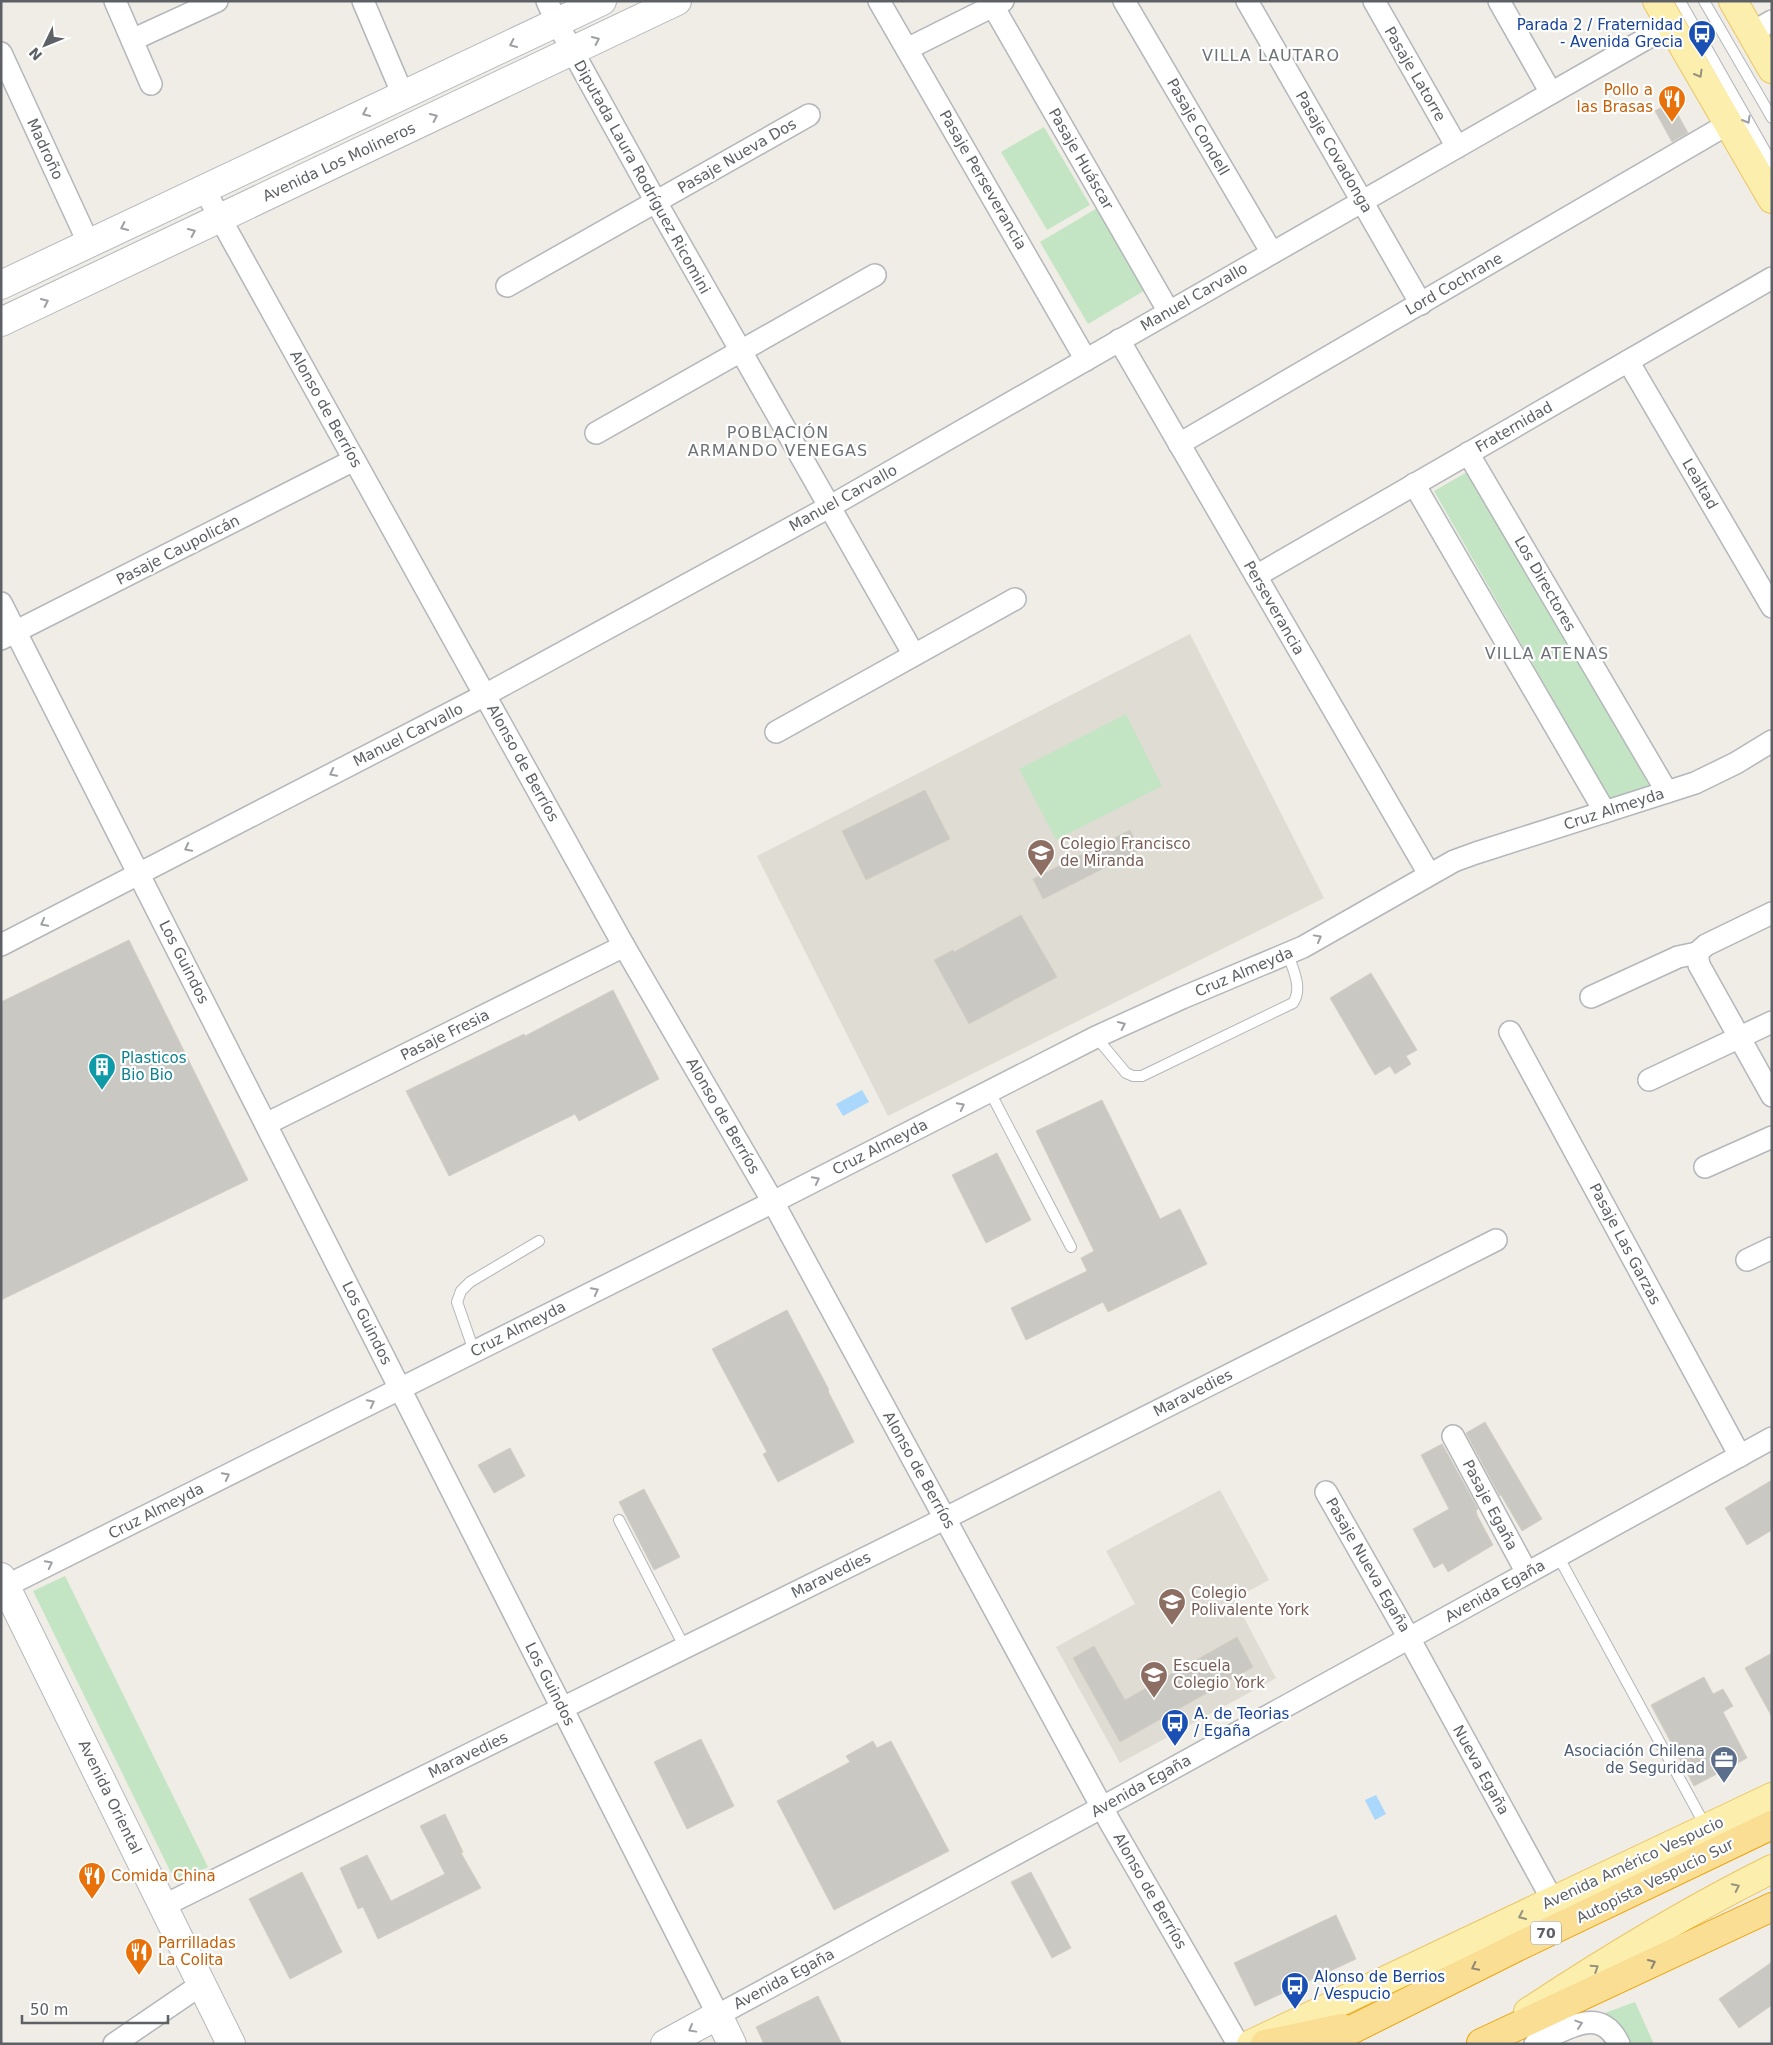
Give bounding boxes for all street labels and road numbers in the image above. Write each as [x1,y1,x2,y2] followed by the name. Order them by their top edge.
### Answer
[1381,23,1449,125] street label: Pasaje Latorre
[570,57,714,297] street label: Diputada Laura Rodríguez Ricomini
[1163,75,1233,179] street label: Pasaje Condell
[1292,88,1376,216] street label: Pasaje Covadonga
[1045,105,1118,214] street label: Pasaje Huáscar
[936,107,1030,253] street label: Pasaje Perseverancia
[674,115,800,197] street label: Pasaje Nueva Dos
[23,116,67,182] street label: Madroño
[260,119,418,205] street label: Avenida Los Molineros
[1402,249,1506,319] street label: Lord Cochrane
[1137,259,1251,335] street label: Manuel Carvallo
[286,347,366,471] street label: Alonso de Berríos
[1472,398,1556,456] street label: Fraternidad
[1678,456,1722,512] street label: Lealtad
[786,461,900,535] street label: Manuel Carvallo
[113,511,243,589] street label: Pasaje Caupolicán
[1510,533,1580,635] street label: Los Directores
[1240,558,1308,658] street label: Perseverancia
[350,700,466,770] street label: Manuel Carvallo
[483,701,563,825] street label: Alonso de Berríos
[1561,784,1667,834] street label: Cruz Almeyda
[155,917,213,1007] street label: Los Guindos
[1192,943,1296,1001] street label: Cruz Almeyda
[398,1006,492,1064] street label: Pasaje Fresia
[682,1055,764,1177] street label: Alonso de Berríos
[829,1115,931,1179] street label: Cruz Almeyda
[1585,1180,1665,1308] street label: Pasaje Las Garzas
[338,1278,396,1368] street label: Los Guindos
[467,1297,569,1361] street label: Cruz Almeyda
[1150,1365,1236,1421] street label: Maravedies
[879,1408,959,1532] street label: Alonso de Berríos
[1459,1457,1521,1553] street label: Pasaje Egaña
[105,1479,207,1543] street label: Cruz Almeyda
[1322,1494,1414,1636] street label: Pasaje Nueva Egaña
[788,1548,874,1602] street label: Maravedies
[1442,1556,1548,1626] street label: Avenida Egaña
[521,1639,579,1729] street label: Los Guindos
[1449,1722,1513,1818] street label: Nueva Egaña
[425,1728,511,1782] street label: Maravedies
[75,1737,145,1857] street label: Avenida Oriental
[1088,1751,1194,1821] street label: Avenida Egaña
[1539,1813,1727,1913] street label: Avenida Américo Vespucio
[1109,1830,1191,1952] street label: Alonso de Berríos
[1573,1835,1737,1927] street label: Autopista Vespucio Sur
[1531,1922,1561,1945] road number: 70
[731,1945,837,2013] street label: Avenida Egaña

